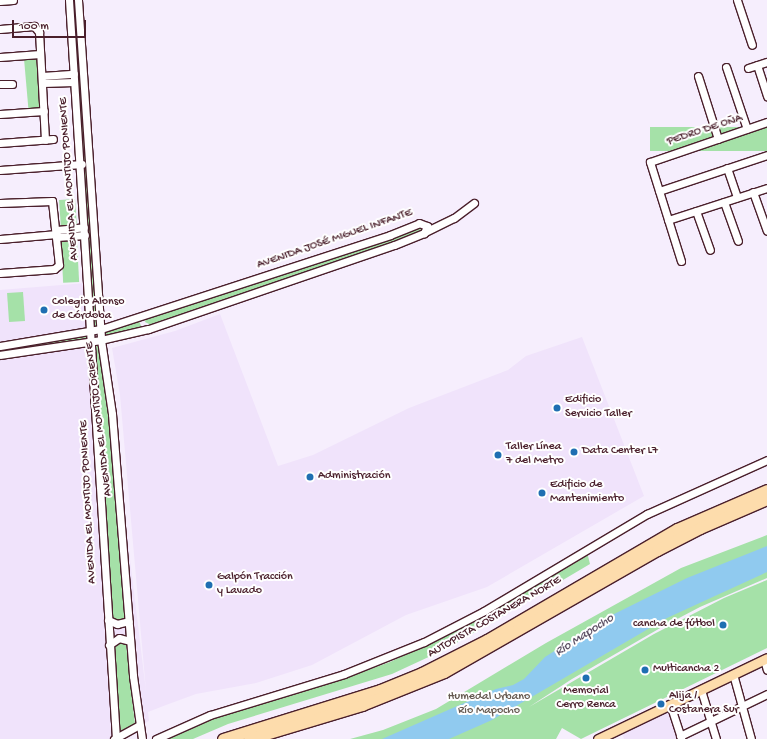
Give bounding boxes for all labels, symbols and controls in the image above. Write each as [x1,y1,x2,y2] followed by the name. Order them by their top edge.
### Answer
[14,12,88,38] scale bar
[19,20,49,34] text: 100 m
[57,97,83,261] street label: AVENIDA EL MONTIJO PONIENTE
[665,112,745,150] street label: PEDRO DE OÑA
[255,207,415,273] street label: AVENIDA JOSÉ MIGUEL INFANTE
[52,296,124,324] place label: Colegio Alonso de Córdoba
[39,305,49,315] marker: Colegio Alonso de Córdoba
[83,341,117,497] street label: AVENIDA EL MONTIJO ORIENTE
[565,394,632,422] place label: Edificio Servicio Taller
[552,403,562,413] marker: Edificio Servicio Taller
[78,420,100,584] street label: AVENIDA EL MONTIJO PONIENTE
[506,441,564,469] place label: Taller Línea 7 del Metro
[582,445,658,459] place label: Data Center L7
[569,447,579,457] marker: Data Center L7
[493,450,503,460] marker: Taller Línea 7 del Metro
[318,470,390,484] place label: Administración
[305,472,315,482] marker: Administración
[550,479,624,507] place label: Edificio de Mantenimiento
[537,488,547,498] marker: Edificio de Mantenimiento
[217,571,293,599] place label: Galpón Tracción y Lavado
[426,574,564,662] street label: AUTOPISTA COSTANERA NORTE
[204,580,214,590] marker: Galpón Tracción y Lavado
[553,611,617,661] water label: Río Mapocho
[633,618,715,632] place label: cancha de fútbol
[718,620,728,630] marker: cancha de fútbol
[653,663,719,677] place label: Multicancha 2
[640,665,650,675] marker: Multicancha 2
[581,673,591,683] marker: Memorial Cerro Renca
[556,685,616,713] place label: Memorial Cerro Renca
[669,690,739,718] place label: Alija / Costanera Sur
[448,691,530,719] park label: Humedal Urbano Río Mapocho
[656,699,666,709] marker: Alija / Costanera Sur

